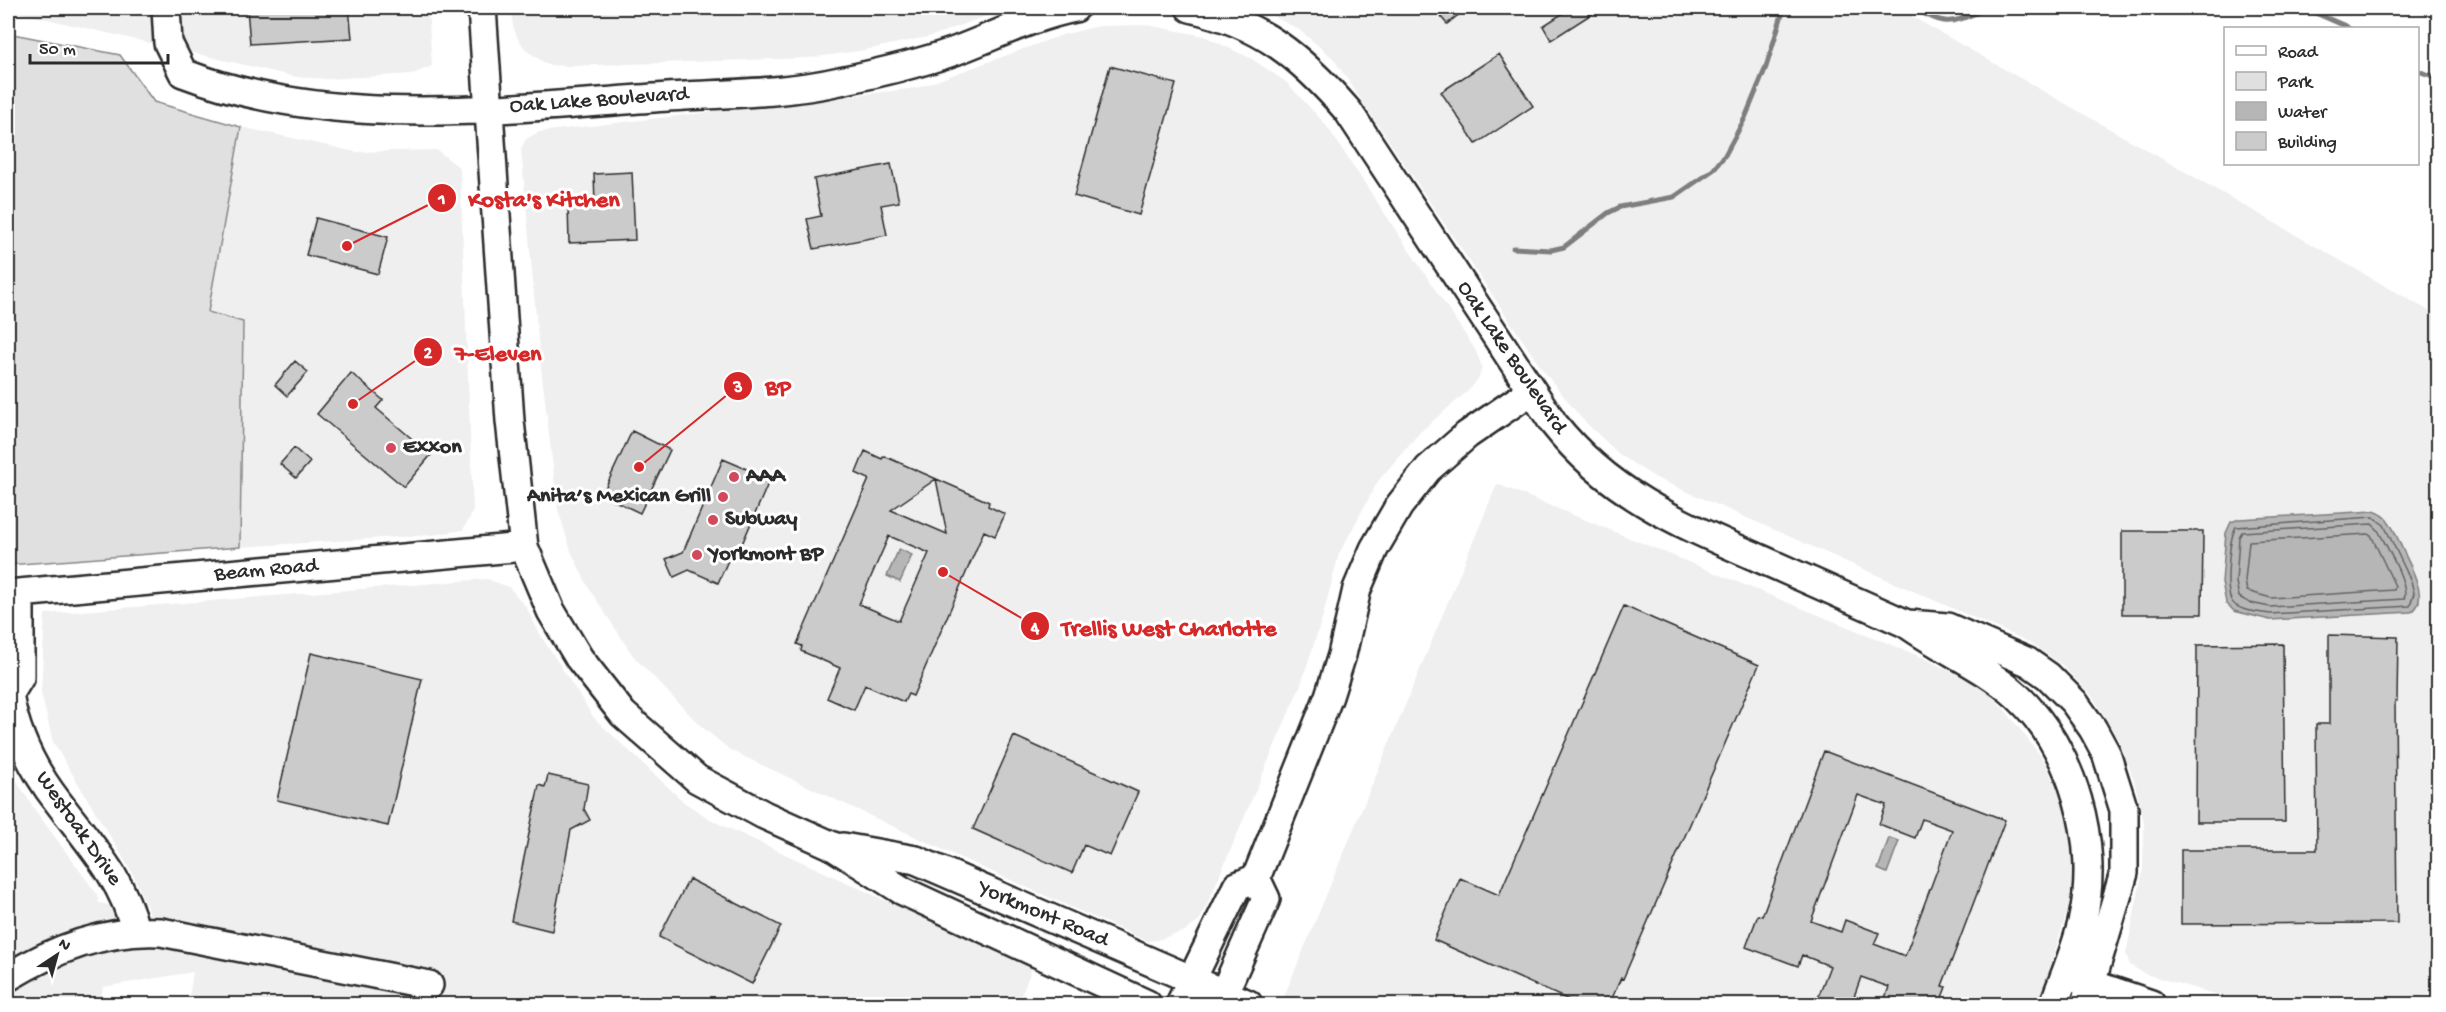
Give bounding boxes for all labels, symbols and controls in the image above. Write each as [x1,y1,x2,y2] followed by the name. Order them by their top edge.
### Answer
[30,27,168,65] scale bar
[2224,27,2419,165] legend
[39,40,76,61] text: 50 m
[2278,43,2319,64] text: Road
[2277,73,2314,94] text: Park
[509,82,691,120] street label: Oak Lake Boulevard
[2278,103,2328,124] text: Water
[2277,133,2337,154] text: Building
[427,177,632,219] callout: Kosta's Kitchen
[467,187,620,216] text: Kosta's Kitchen
[437,190,446,211] text: 1
[1450,277,1573,441] street label: Oak Lake Boulevard
[413,331,554,373] callout: 7-Eleven
[453,341,542,370] text: 7-Eleven
[424,344,433,365] text: 2
[723,365,803,407] callout: BP
[764,375,792,404] text: BP
[732,378,743,399] text: 3
[403,435,462,461] place label: Exxon
[384,441,398,455] marker: Exxon
[745,464,787,490] place label: AAA
[727,470,741,484] marker: AAA
[526,484,711,510] place label: Anita’s Mexican Grill
[716,490,730,504] marker: Anita’s Mexican Grill
[725,507,797,533] place label: Subway
[706,513,720,527] marker: Subway
[706,542,824,568] place label: Yorkmont BP
[690,548,704,562] marker: Yorkmont BP
[212,553,321,589] street label: Beam Road
[1020,605,1289,647] callout: Trellis West Charlotte
[1060,616,1278,645] text: Trellis West Charlotte
[1030,619,1040,640] text: 4
[29,767,127,892] street label: Westoak Drive
[972,875,1114,955] street label: Yorkmont Road
[27,925,87,985] north arrow
[54,935,74,957] text: N

